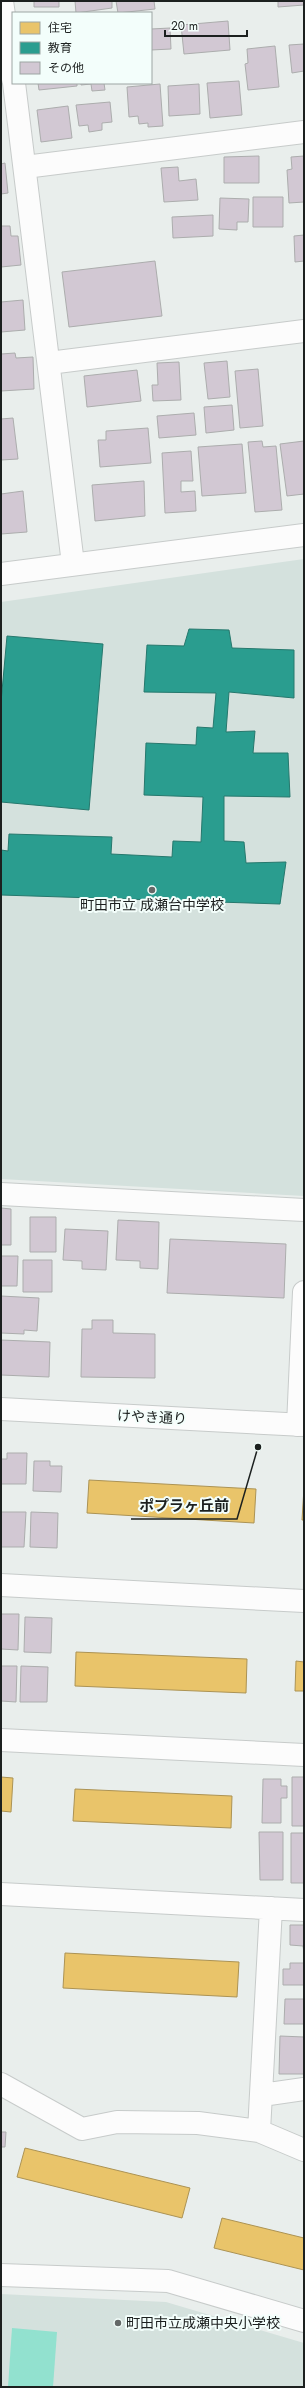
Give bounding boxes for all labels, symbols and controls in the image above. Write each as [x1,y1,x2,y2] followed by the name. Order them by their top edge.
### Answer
[12,12,152,84] legend
[165,12,247,38] scale bar
[171,17,198,35] text: 20 m
[48,19,72,37] text: 住宅
[48,39,72,57] text: 教育
[48,59,84,77] text: その他
[147,885,157,895] marker: 町田市立 成瀬台中学校
[80,895,224,915] place label: 町田市立 成瀬台中学校
[117,1405,187,1429] street label: けやき通り
[131,1492,237,1519] callout: ポプラヶ丘前
[139,1495,229,1517] text: ポプラヶ丘前
[126,2313,280,2333] place label: 町田市立成瀬中央小学校
[113,2318,123,2328] marker: 町田市立成瀬中央小学校

